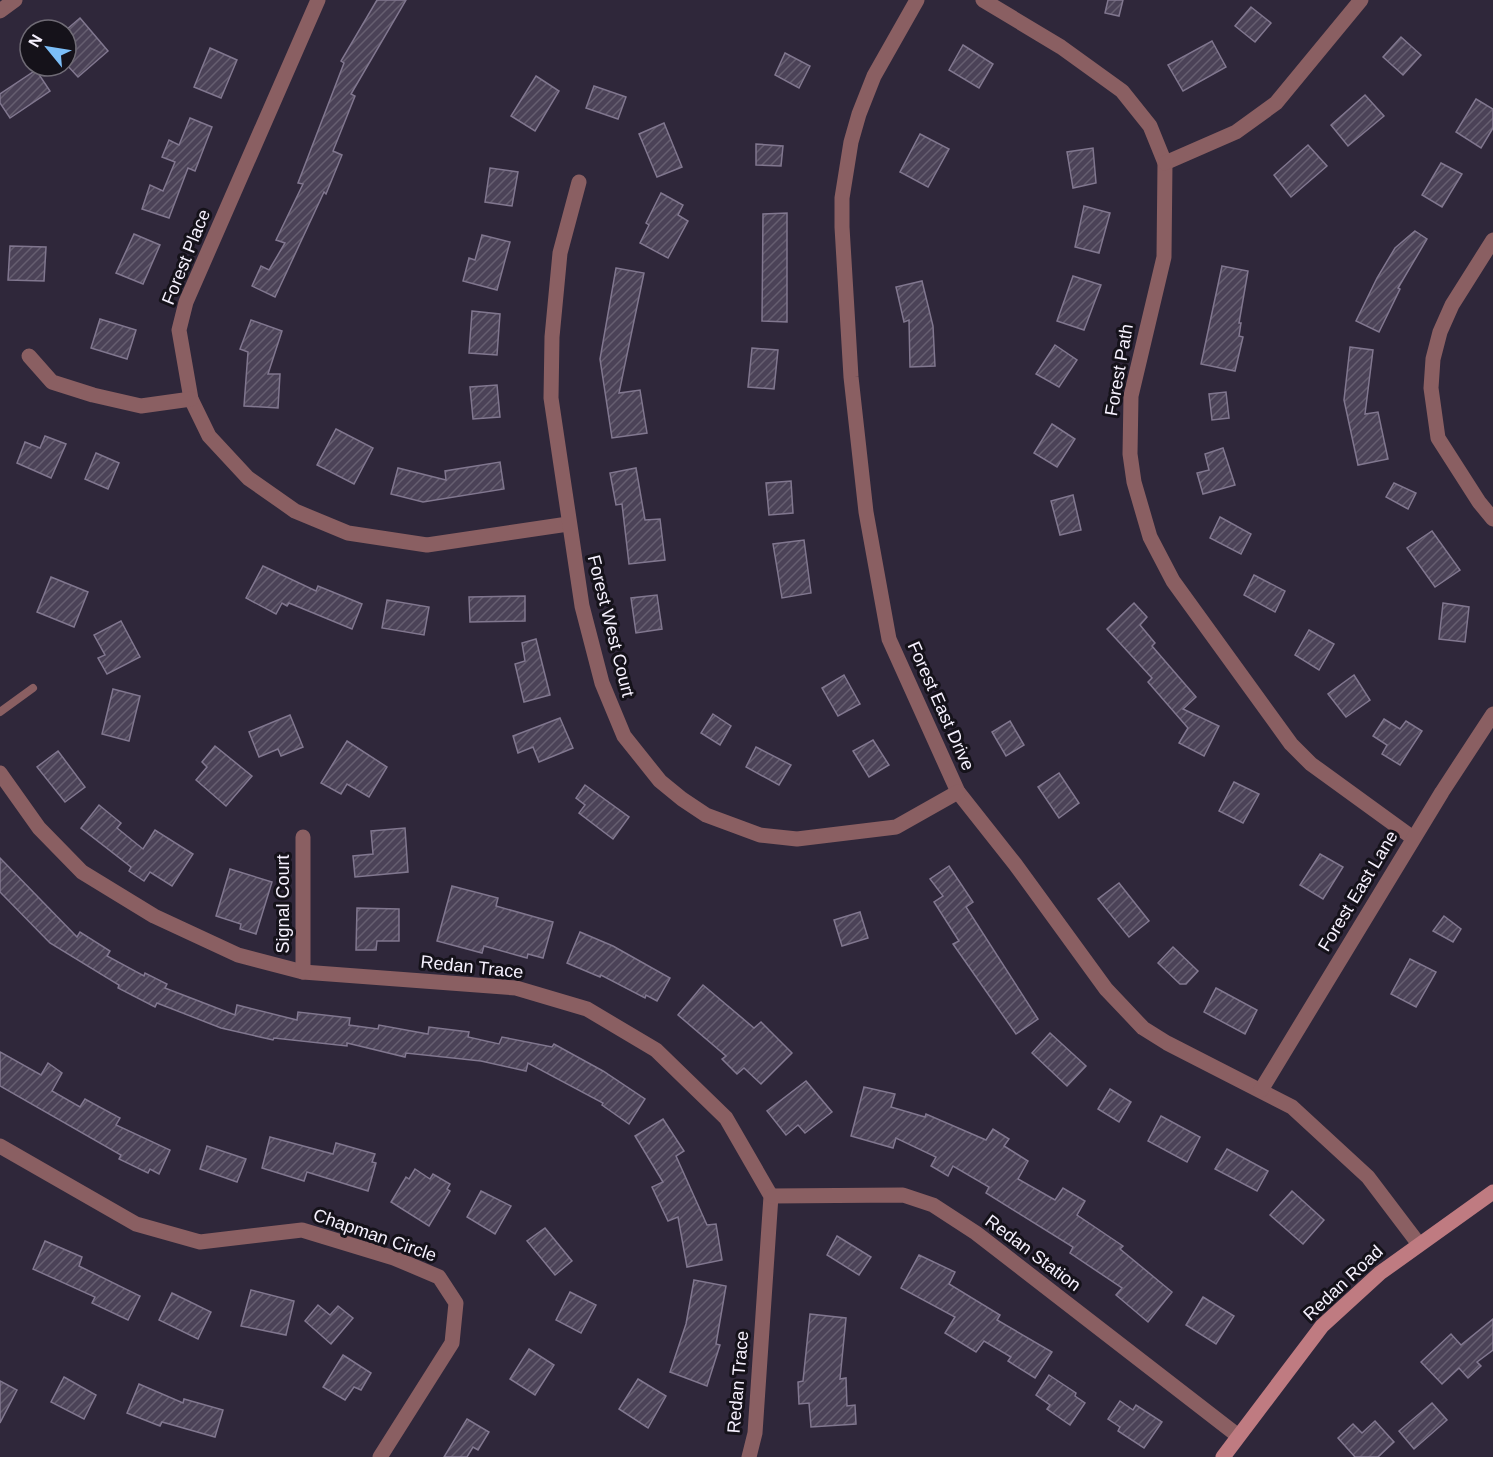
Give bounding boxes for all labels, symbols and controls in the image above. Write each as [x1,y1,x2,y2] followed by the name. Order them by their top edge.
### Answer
[18,18,78,78] north arrow
[25,31,46,50] text: N
[158,206,214,308] street label: Forest Place
[1101,322,1137,418] street label: Forest Path
[584,553,638,699] street label: Forest West Court
[904,638,978,774] street label: Forest East Drive
[1314,827,1402,955] street label: Forest East Lane
[273,854,293,954] street label: Signal Court
[420,952,524,982] street label: Redan Trace
[311,1205,439,1265] street label: Chapman Circle
[981,1211,1085,1295] street label: Redan Station
[1299,1241,1387,1325] street label: Redan Road
[724,1330,752,1434] street label: Redan Trace

